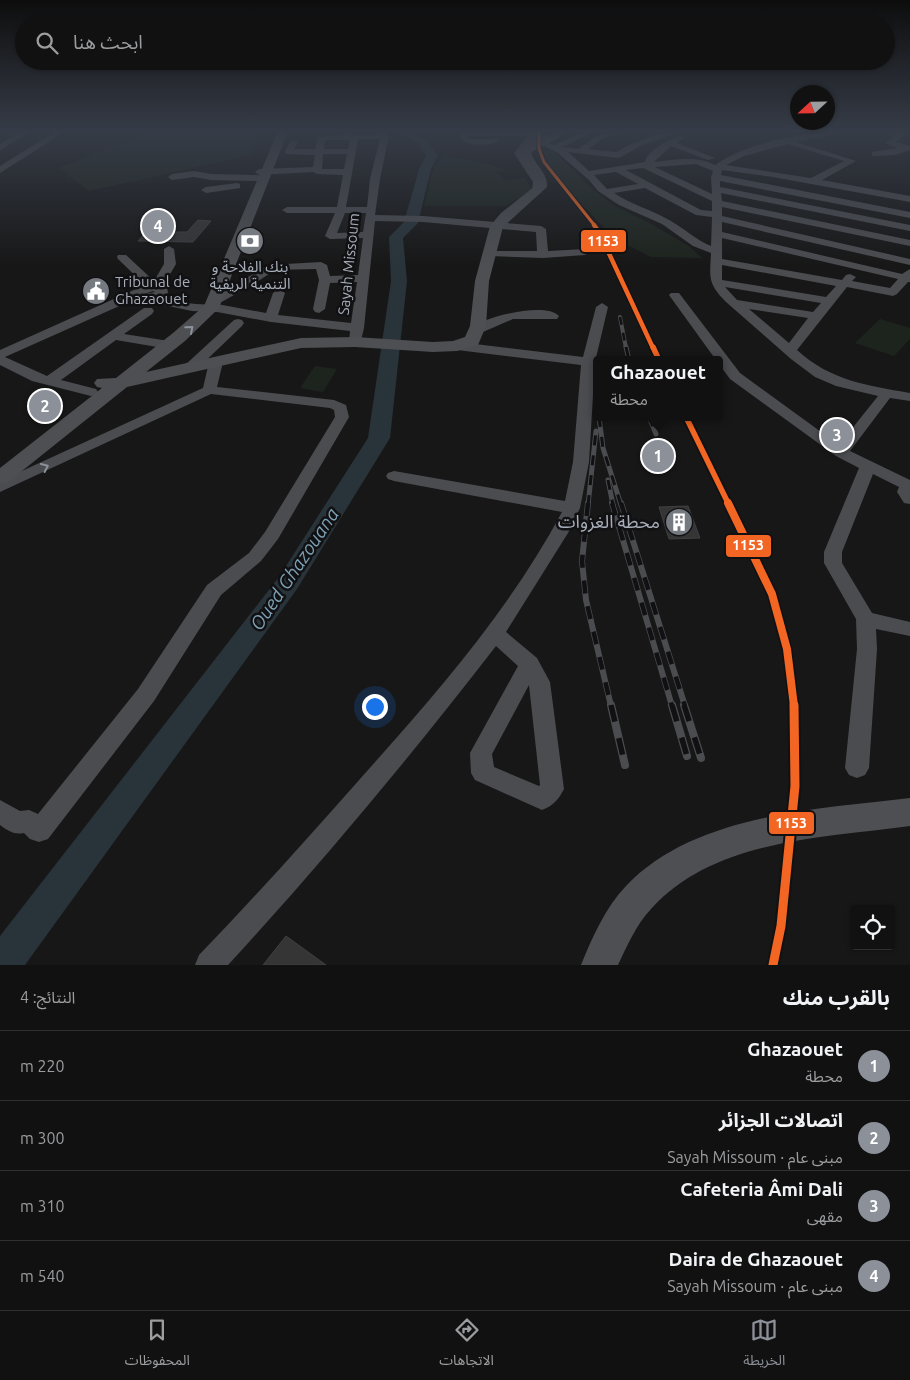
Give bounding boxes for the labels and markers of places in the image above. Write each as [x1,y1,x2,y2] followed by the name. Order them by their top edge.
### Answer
[142,207,174,245] pin: 4
[235,226,265,256] bank icon: بنك الفلاحة و التنمية الريفية
[210,258,290,293] place label: بنك الفلاحة و التنمية الريفية
[115,273,190,307] place label: Tribunal de Ghazaouet
[81,276,111,306] public building icon: Tribunal de Ghazaouet
[29,387,61,425] pin: 2
[821,416,853,454] pin: 3
[642,437,674,475] pin: 1
[664,507,694,537] building icon: محطة الغزوات
[558,511,660,533] place label: محطة الغزوات

